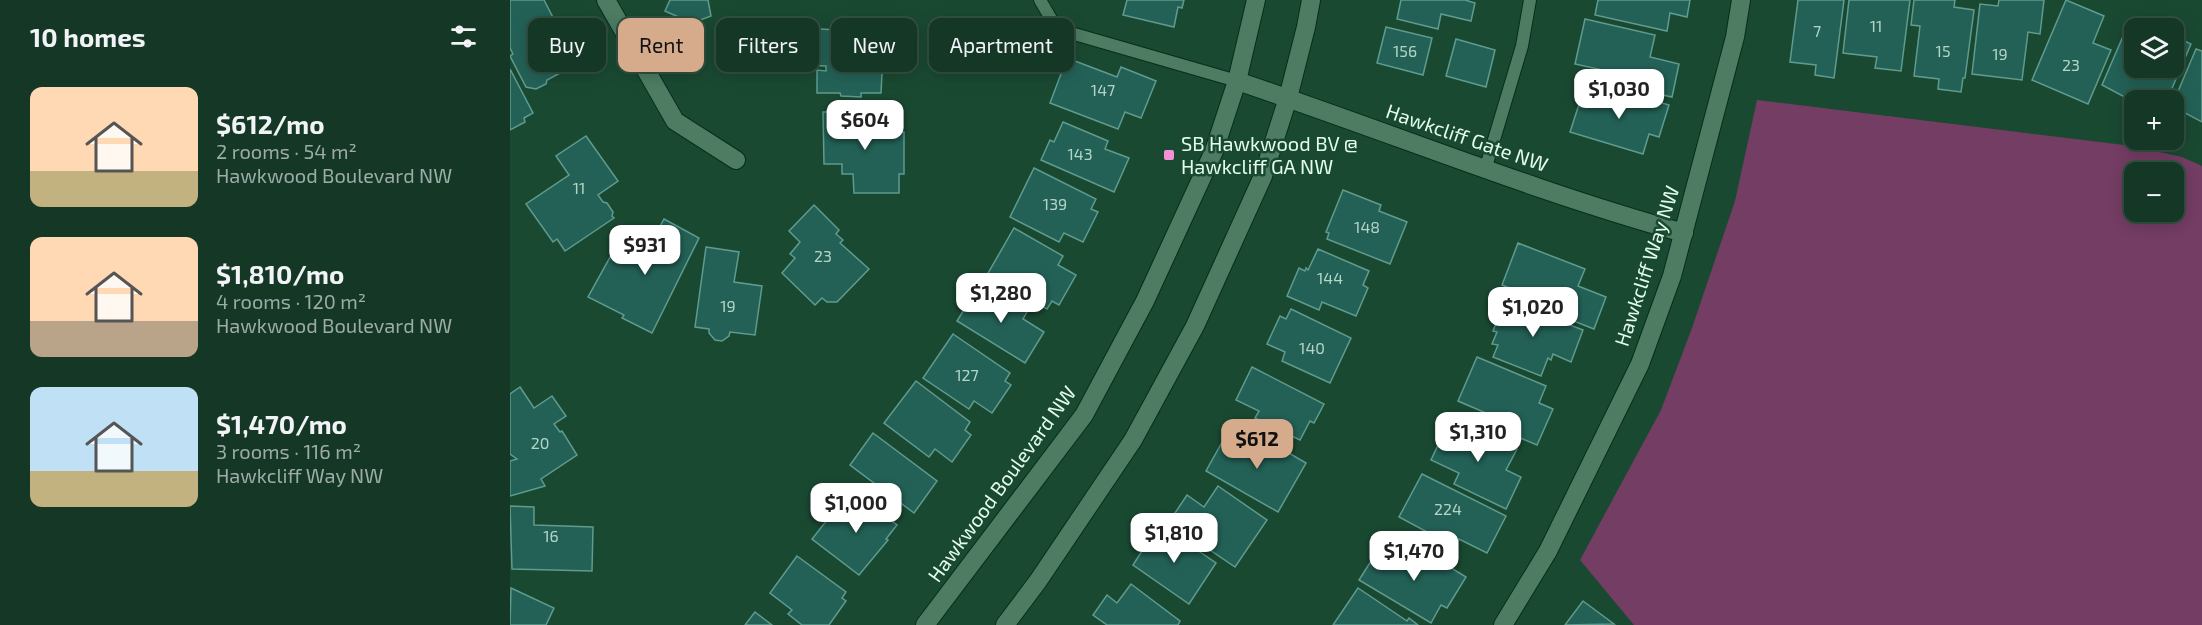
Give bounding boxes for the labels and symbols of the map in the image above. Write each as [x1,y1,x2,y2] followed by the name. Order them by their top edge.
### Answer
[1870,16,1882,35] house number: 11
[1813,21,1821,40] house number: 7
[1393,41,1417,60] house number: 156
[1936,41,1950,60] house number: 15
[1992,44,2008,63] house number: 19
[2062,55,2080,74] house number: 23
[1570,69,1668,120] pin: $1,030
[1091,80,1115,99] house number: 147
[1383,98,1551,176] street label: Hawkcliff Gate NW
[829,100,901,151] pin: $604
[1181,131,1358,178] place label: SB Hawkwood BV @ Hawkcliff GA NW
[1067,144,1093,163] house number: 143
[1162,148,1176,162] marker: SB Hawkwood BV @ Hawkcliff GA NW
[573,178,585,197] house number: 11
[1609,182,1683,349] street label: Hawkcliff Way NW
[1043,194,1067,213] house number: 139
[1354,217,1380,236] house number: 148
[609,225,681,276] pin: $931
[814,246,832,265] house number: 23
[1317,268,1343,287] house number: 144
[952,273,1050,324] pin: $1,280
[1484,287,1582,338] pin: $1,020
[720,296,736,315] house number: 19
[1299,338,1325,357] house number: 140
[955,365,979,384] house number: 127
[922,381,1080,586] street label: Hawkwood Boulevard NW
[1429,412,1527,463] pin: $1,310
[1221,419,1293,470] pin: $612
[531,433,549,452] house number: 20
[807,483,905,534] pin: $1,000
[1434,499,1462,518] house number: 224
[1125,513,1223,564] pin: $1,810
[543,526,559,545] house number: 16
[1365,531,1463,582] pin: $1,470

